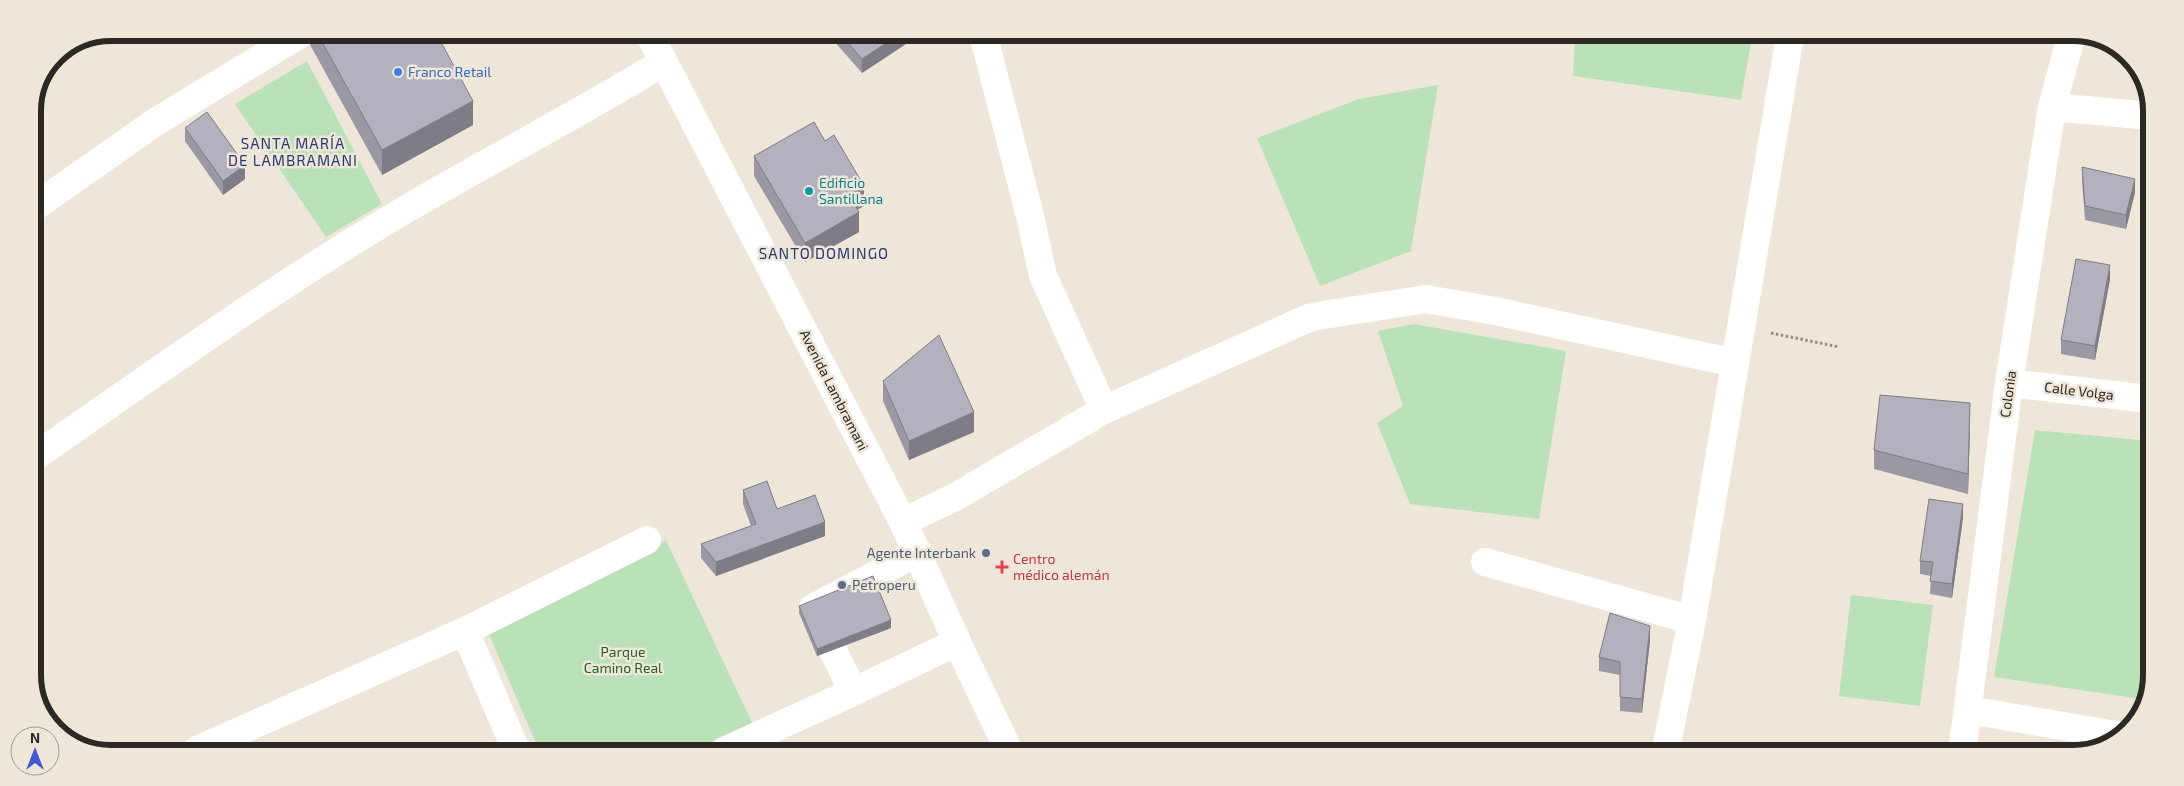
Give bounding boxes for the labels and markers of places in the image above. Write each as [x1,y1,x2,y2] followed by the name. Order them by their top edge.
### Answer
[408,63,492,80] place label: Franco Retail
[392,66,404,78] marker: Franco Retail
[819,174,883,207] place label: Edificio Santillana
[803,185,815,197] marker: Edificio Santillana
[867,544,976,561] place label: Agente Interbank
[980,547,992,559] marker: Agente Interbank
[1013,550,1110,583] place label: Centro médico alemán
[995,560,1009,574] marker: Centro médico alemán
[852,576,916,593] place label: Petroperu
[836,579,848,591] marker: Petroperu

